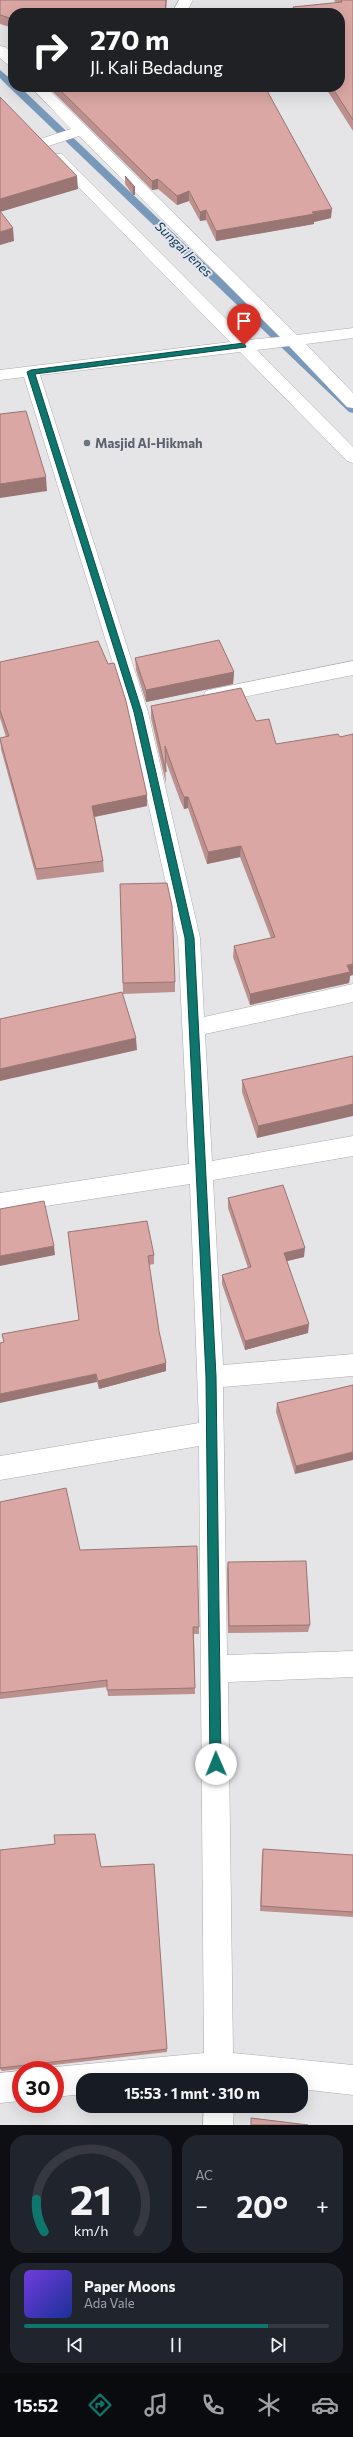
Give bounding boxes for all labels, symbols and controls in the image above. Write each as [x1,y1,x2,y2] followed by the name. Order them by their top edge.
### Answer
[90,22,169,56] text: 270 m
[24,24,76,76] icon: right
[90,56,223,78] text: Jl. Kali Bedadung
[152,218,216,280] water label: Sungai Jenes
[227,304,261,345] pin
[233,310,255,332] icon: arrive
[95,435,203,451] place label: Masjid Al-Hikmah
[82,438,92,448] marker: Masjid Al-Hikmah
[195,1743,237,1785] position arrow
[12,2061,64,2113] speed limit sign: 30
[124,2084,260,2102] text: 15:53 · 1 mnt · 310 m
[196,2167,213,2183] text: AC
[70,2173,112,2224] text: 21
[236,2187,288,2224] text: 20°
[196,2192,208,2219] text: −
[316,2192,329,2219] text: +
[73,2221,108,2239] text: km/h
[84,2277,175,2295] text: Paper Moons
[84,2295,135,2311] text: Ada Vale
[64,2334,86,2356] icon: previous
[165,2334,187,2356] icon: pause
[267,2334,289,2356] icon: next
[86,2391,114,2419] icon: directions
[142,2391,170,2419] icon: music
[199,2391,227,2419] icon: phone
[255,2391,283,2419] icon: climate
[311,2391,339,2419] icon: car
[14,2394,58,2416] text: 15:52

